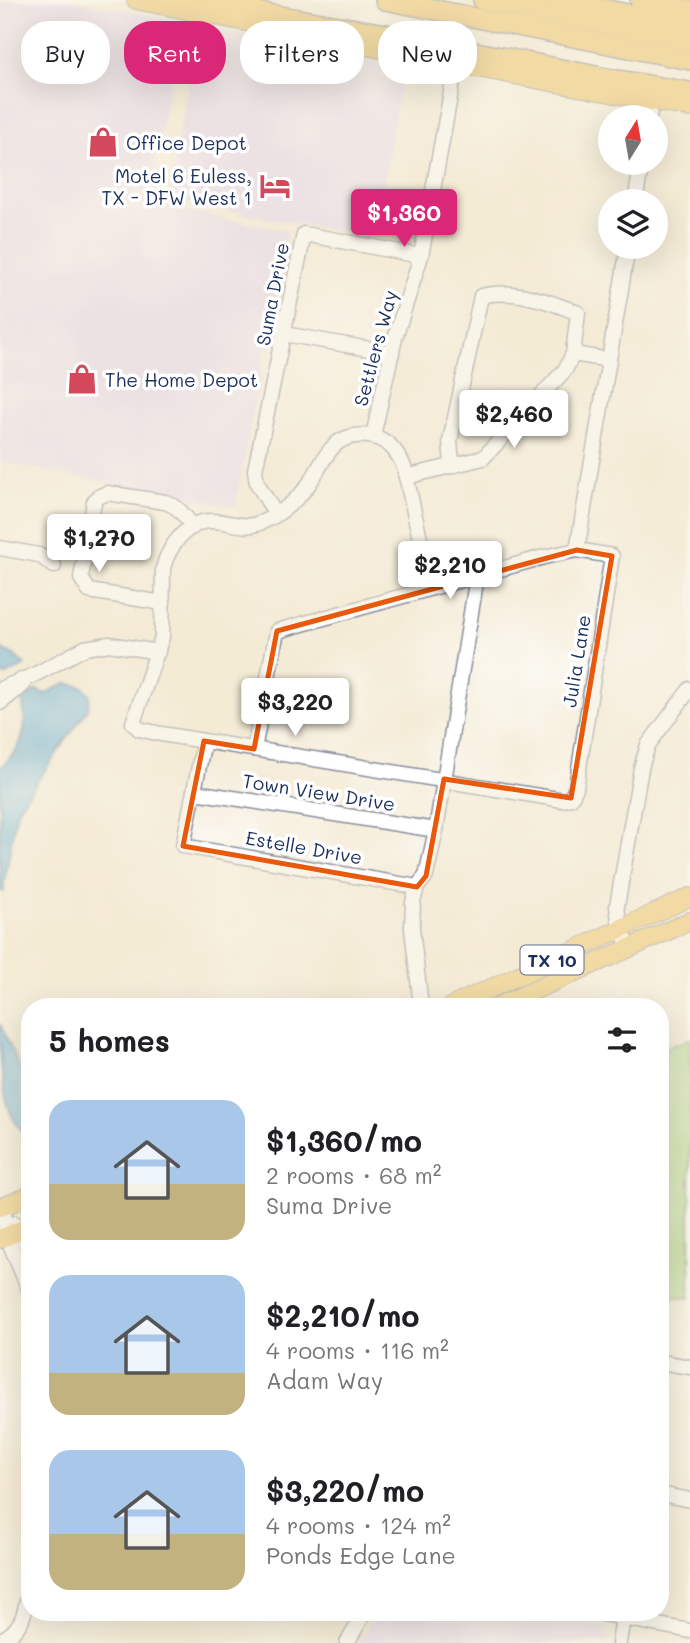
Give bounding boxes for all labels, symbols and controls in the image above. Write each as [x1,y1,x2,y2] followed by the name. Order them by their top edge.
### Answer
[21,21,110,84] chip: Buy
[124,21,226,84] chip: Rent
[240,21,364,84] chip: Filters
[378,21,477,84] chip: New
[598,105,668,175] north arrow
[598,105,668,259] map controls
[86,125,120,159] shop icon: Office Depot
[126,130,247,155] place label: Office Depot
[102,163,252,210] place label: Motel 6 Euless, TX - DFW West 1
[258,169,292,203] hotel icon: Motel 6 Euless, TX - DFW West 1
[598,189,668,259] button: layers
[347,190,461,249] pin: $1,360
[367,197,441,227] text: $1,360
[250,240,294,348] street label: Suma Drive
[348,287,402,409] street label: Settlers Way
[65,362,99,396] shop icon: The Home Depot
[105,367,258,392] place label: The Home Depot
[457,391,571,450] pin: $2,460
[475,398,553,428] text: $2,460
[42,514,156,574] pin: $1,270
[63,522,135,552] text: $1,270
[393,542,507,601] pin: $2,210
[414,549,486,579] text: $2,210
[556,613,596,709] street label: Julia Lane
[238,678,352,738] pin: $3,220
[257,686,333,716] text: $3,220
[241,768,397,816] street label: Town View Drive
[244,824,364,870] street label: Estelle Drive
[520,945,584,974] road number: TX 10
[49,1020,170,1060] text: 5 homes
[603,1021,641,1059] icon: filters
[266,1120,422,1160] text: $1,360/mo
[105,1128,189,1212] icon: home
[266,1160,441,1190] text: 2 rooms · 68 m²
[266,1190,392,1220] text: Suma Drive
[266,1295,419,1335] text: $2,210/mo
[105,1303,189,1387] icon: home
[266,1335,449,1365] text: 4 rooms · 116 m²
[266,1365,383,1395] text: Adam Way
[266,1470,424,1510] text: $3,220/mo
[105,1478,189,1562] icon: home
[266,1510,451,1540] text: 4 rooms · 124 m²
[266,1540,456,1570] text: Ponds Edge Lane

